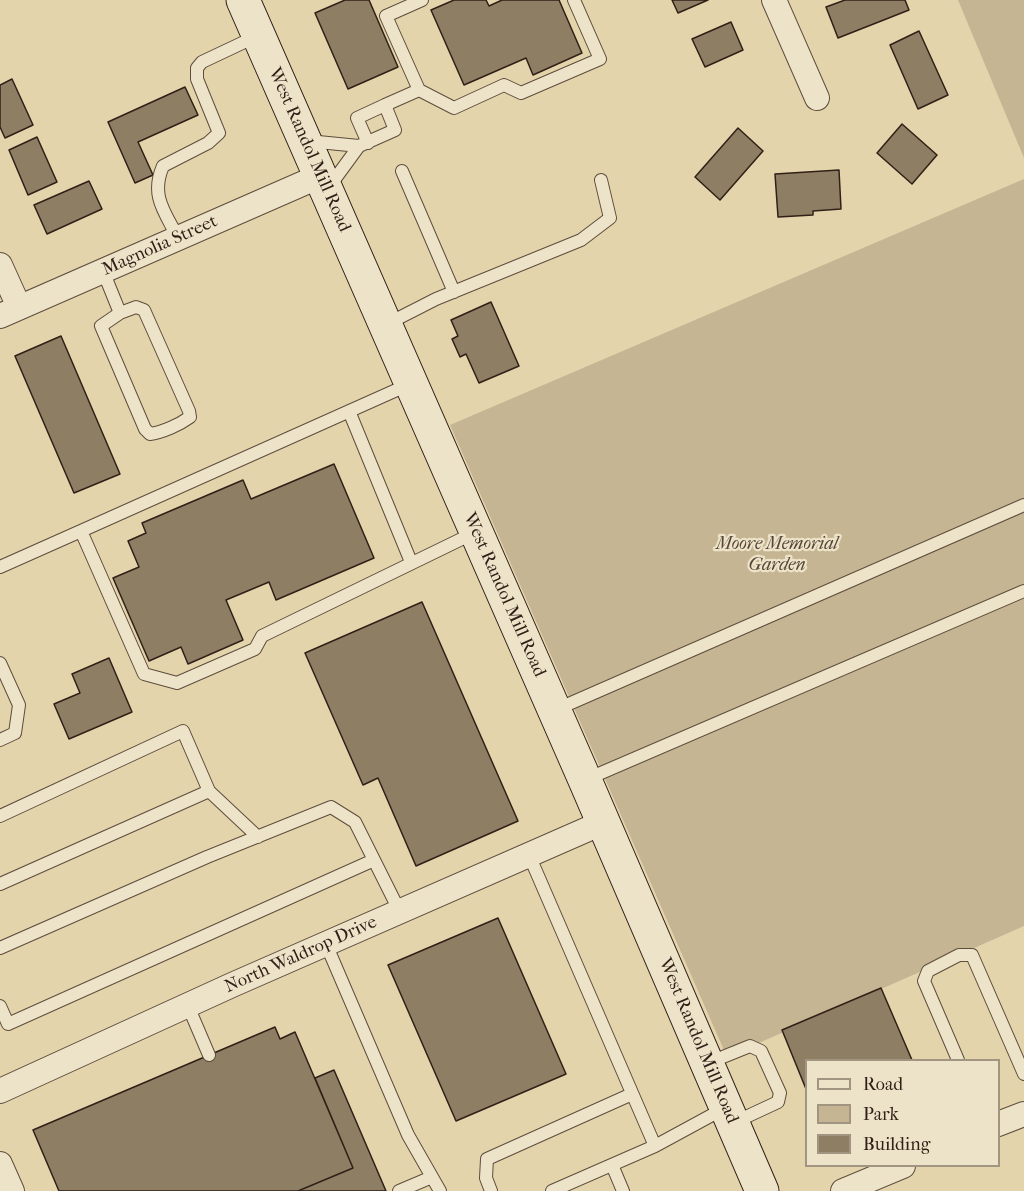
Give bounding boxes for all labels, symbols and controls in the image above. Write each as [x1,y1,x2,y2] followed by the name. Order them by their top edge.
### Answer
[263,64,355,236] street label: West Randol Mill Road
[99,211,221,281] street label: Magnolia Street
[458,509,550,681] street label: West Randol Mill Road
[716,534,838,576] park label: Moore Memorial Garden
[222,912,380,998] street label: North Waldrop Drive
[653,955,743,1127] street label: West Randol Mill Road
[805,1059,1000,1167] legend
[863,1074,903,1095] text: Road
[863,1104,899,1125] text: Park
[863,1134,930,1155] text: Building

